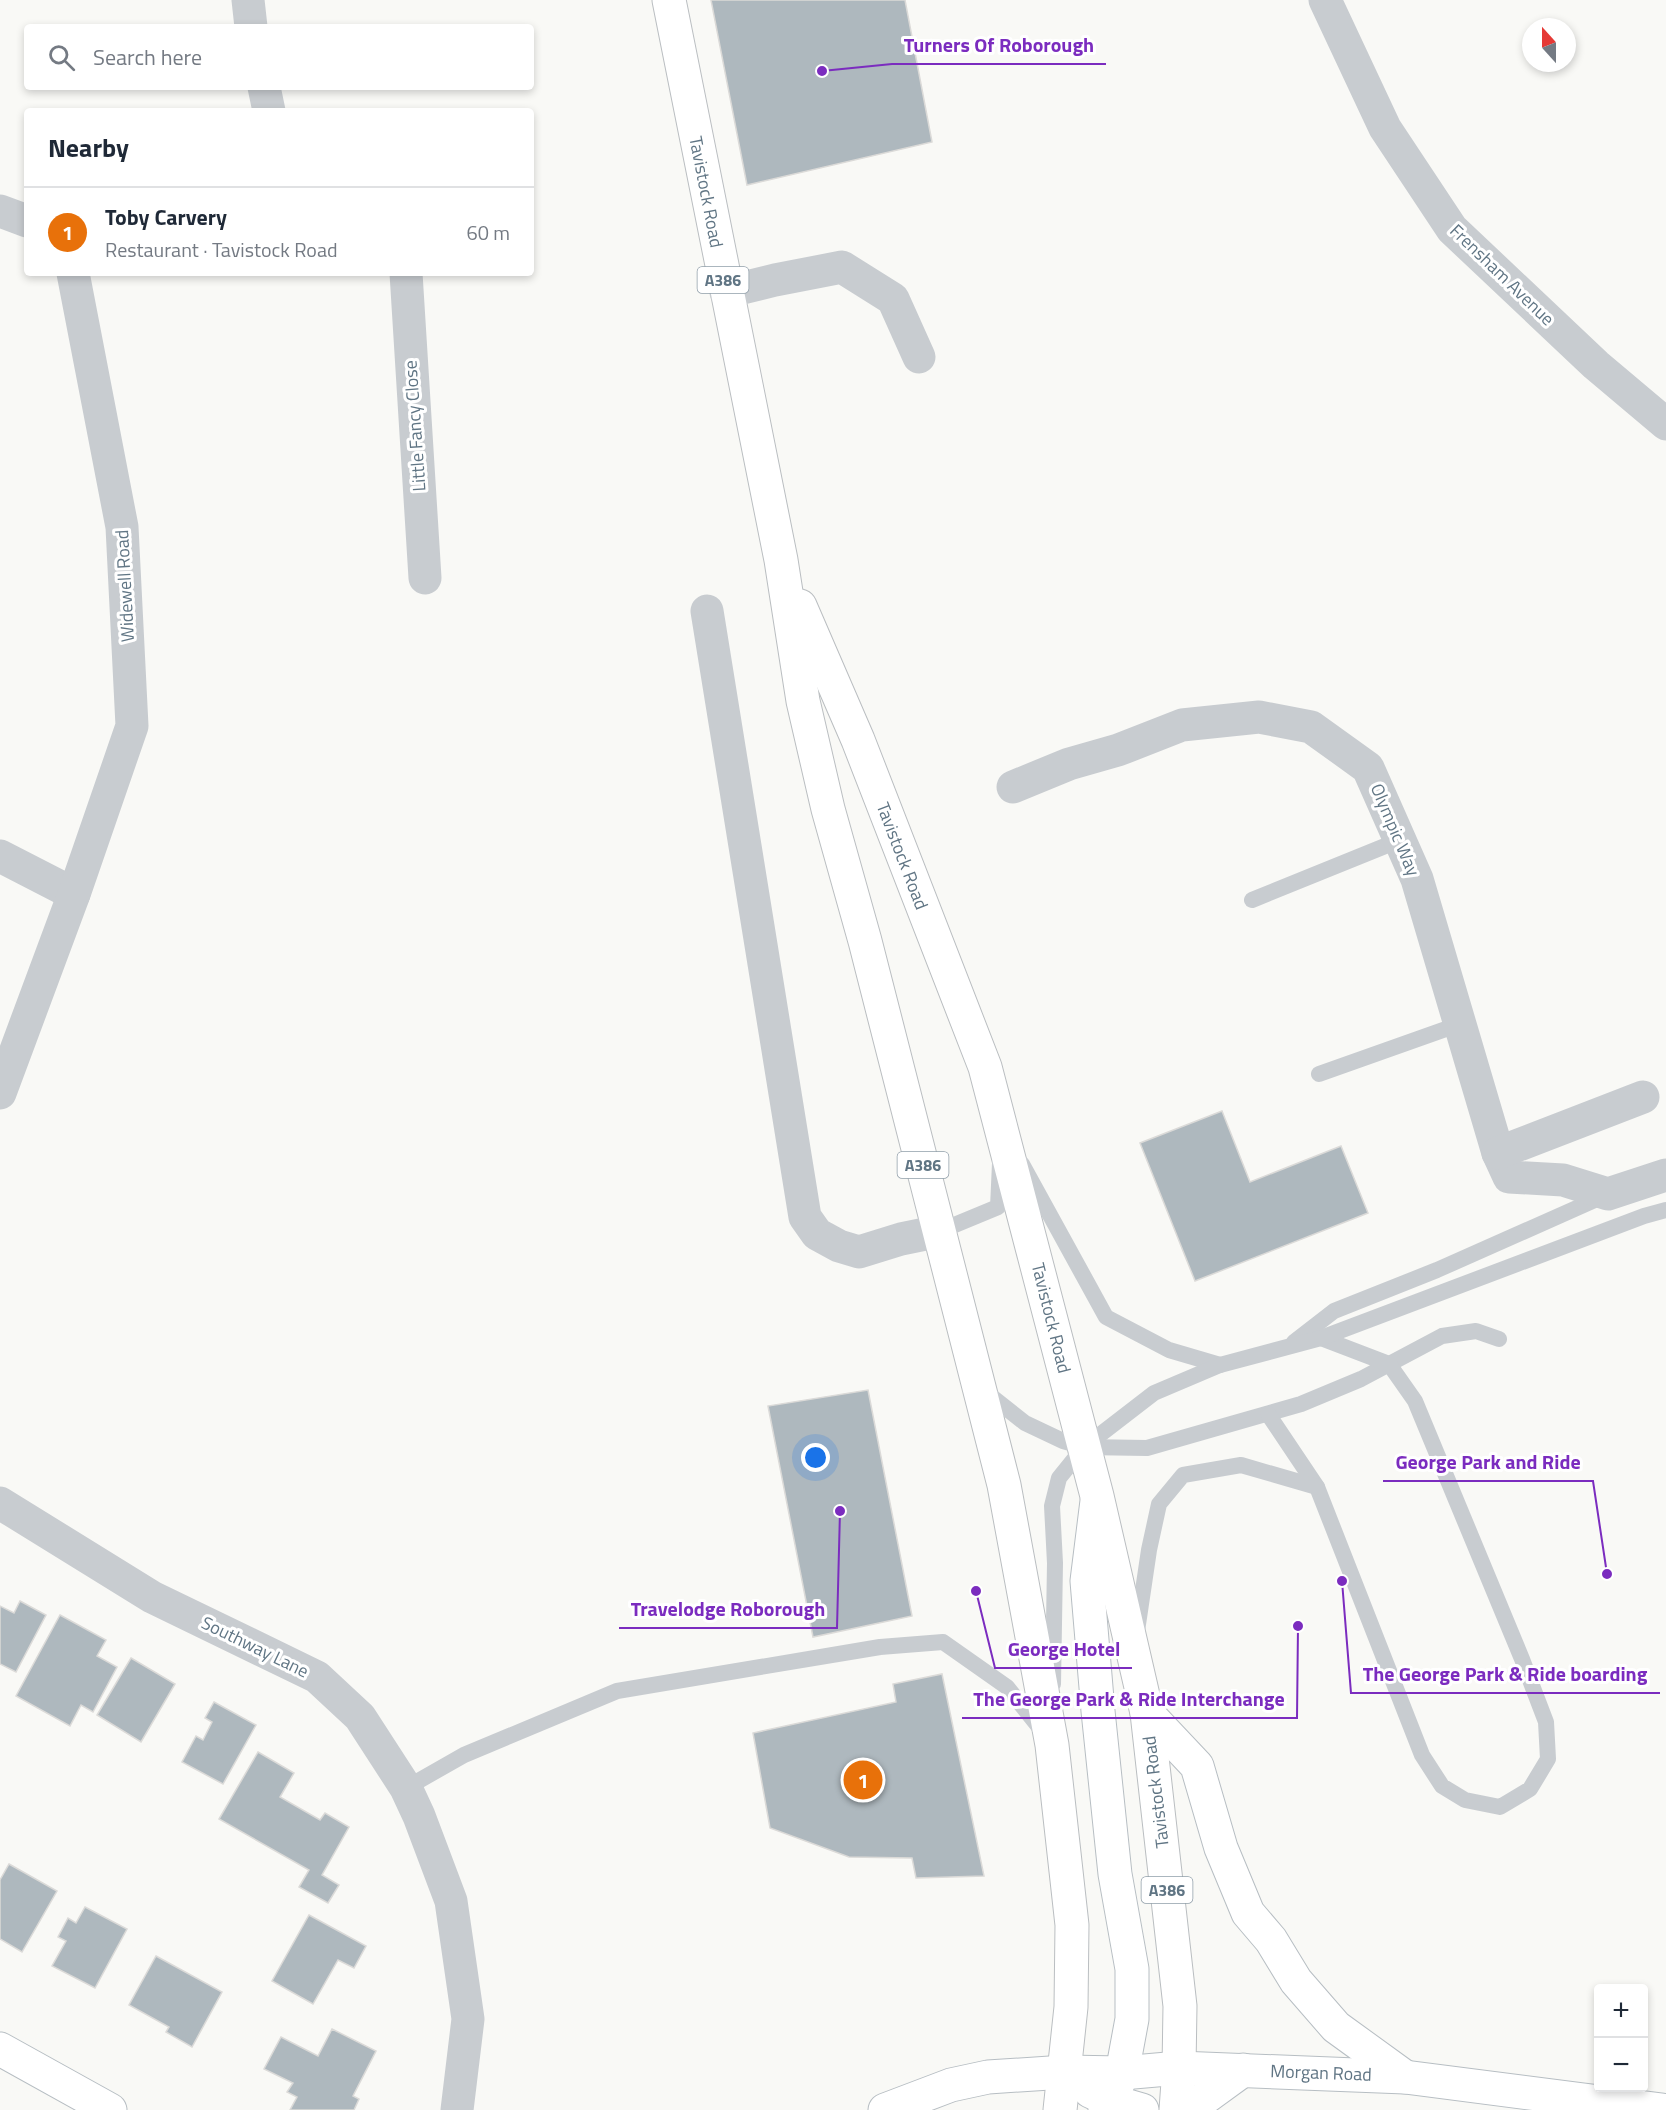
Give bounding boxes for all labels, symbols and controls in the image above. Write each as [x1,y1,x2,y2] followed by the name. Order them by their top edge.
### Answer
[1522,18,1576,72] north arrow
[24,24,534,90] search box
[892,26,1106,64] callout: Turners Of Roborough
[904,29,1094,60] text: Turners Of Roborough
[93,40,202,74] text: Search here
[45,41,78,74] icon: search
[48,128,129,167] text: Nearby
[682,134,731,250] street label: Tavistock Road
[105,200,227,234] text: Toby Carvery
[62,217,73,248] text: 1
[466,217,510,248] text: 60 m
[1444,218,1561,332] street label: Frensham Avenue
[105,234,338,265] text: Restaurant · Tavistock Road
[698,267,748,293] road number: A386
[396,360,433,493] street label: Little Fancy Close
[108,529,141,643] street label: Widewell Road
[1364,779,1427,881] street label: Olympic Way
[870,798,935,913] street label: Tavistock Road
[898,1152,948,1178] road number: A386
[1025,1260,1078,1376] street label: Tavistock Road
[801,1443,830,1472] your location
[1383,1443,1593,1481] callout: George Park and Ride
[1395,1446,1581,1477] text: George Park and Ride
[619,1590,837,1628] callout: Travelodge Roborough
[631,1593,825,1624] text: Travelodge Roborough
[197,1609,313,1684] street label: Southway Lane
[995,1630,1132,1668] callout: George Hotel
[1008,1633,1120,1664] text: George Hotel
[1351,1655,1660,1693] callout: The George Park & Ride boarding
[1363,1658,1648,1689] text: The George Park & Ride boarding
[962,1680,1297,1718] callout: The George Park & Ride Interchange
[973,1683,1285,1714] text: The George Park & Ride Interchange
[1135,1734,1176,1850] street label: Tavistock Road
[844,1758,882,1802] pin: 1
[1142,1877,1192,1903] road number: A386
[1594,1984,1648,2092] map controls
[1594,1984,1648,2038] button: +
[1594,2038,1648,2092] button: −
[1270,2057,1372,2088] street label: Morgan Road

